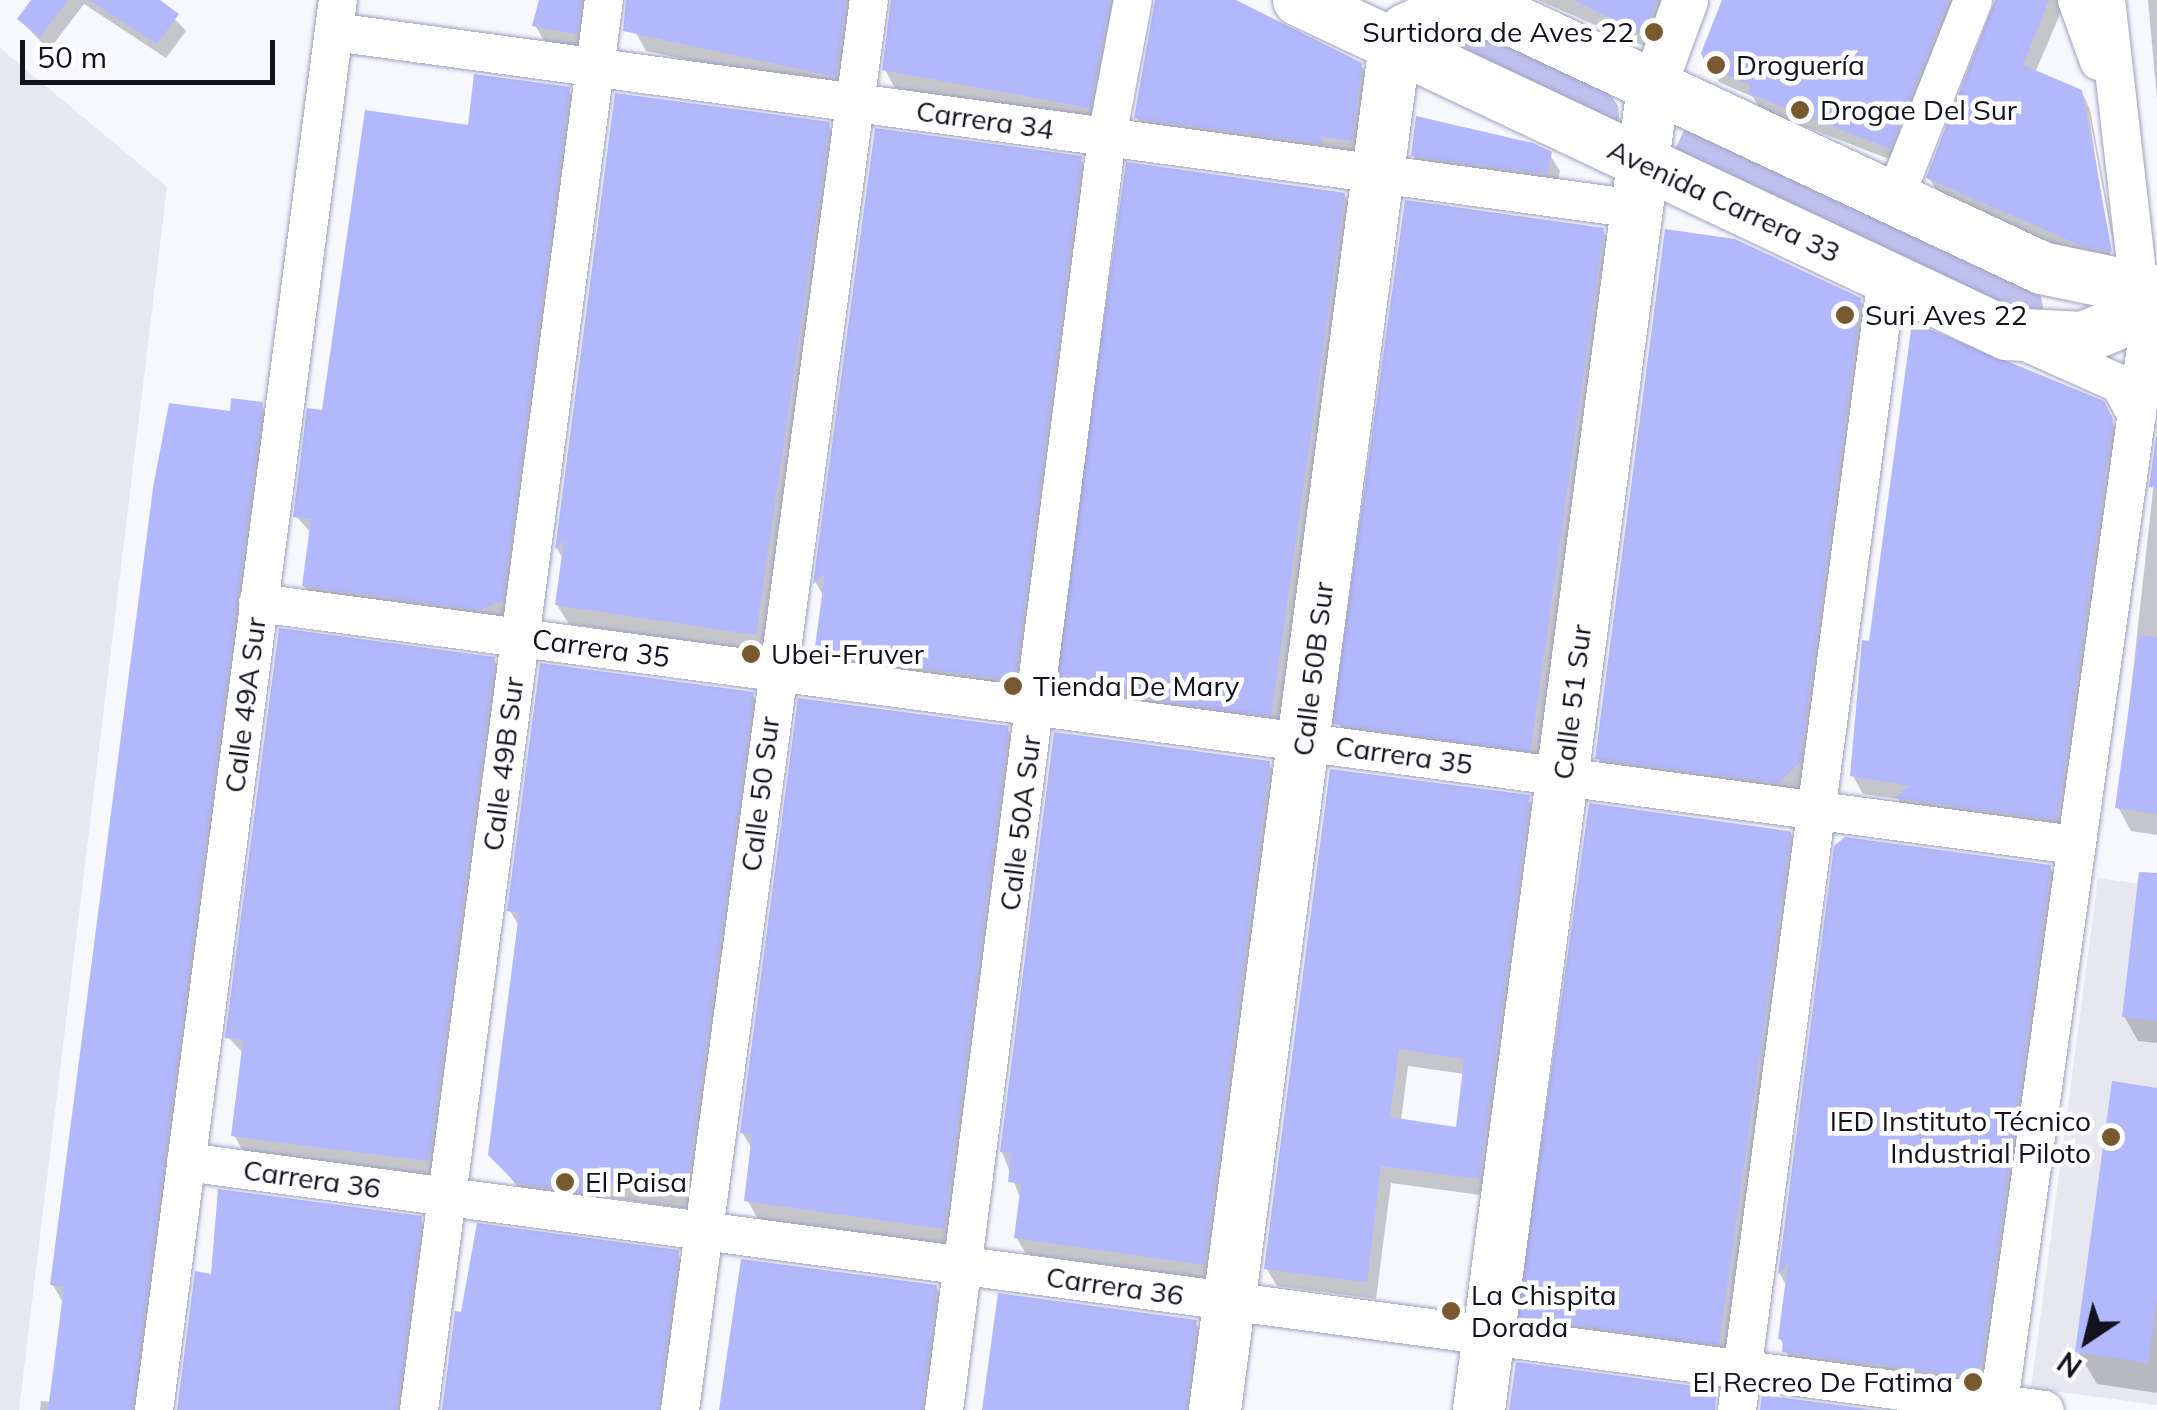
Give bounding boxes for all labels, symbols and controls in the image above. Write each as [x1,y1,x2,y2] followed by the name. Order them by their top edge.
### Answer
[1362,15,1634,49] place label: Surtidora de Aves 22
[25,20,280,82] scale bar
[1643,21,1665,43] marker: Surtidora de Aves 22
[37,38,107,76] text: 50 m
[1736,48,1865,82] place label: Droguería
[1705,54,1727,76] marker: Droguería
[1820,93,2017,127] place label: Drogae Del Sur
[914,94,1056,146] street label: Carrera 34
[1789,99,1811,121] marker: Drogae Del Sur
[1603,132,1845,270] street label: Avenida Carrera 33
[1865,298,2027,332] place label: Suri Aves 22
[1834,304,1856,326] marker: Suri Aves 22
[1286,580,1340,758] street label: Calle 50B Sur
[218,615,272,795] street label: Calle 49A Sur
[530,622,672,674] street label: Carrera 35
[1546,623,1598,781] street label: Calle 51 Sur
[771,637,924,671] place label: Ubei-Fruver
[740,643,762,665] marker: Ubei-Fruver
[1033,669,1239,703] place label: Tienda De Mary
[476,675,530,853] street label: Calle 49B Sur
[1002,675,1024,697] marker: Tienda De Mary
[734,715,786,873] street label: Calle 50 Sur
[1333,729,1475,781] street label: Carrera 35
[993,733,1047,913] street label: Calle 50A Sur
[1830,1104,2091,1170] place label: IED Instituto Técnico Industrial Piloto
[2100,1126,2122,1148] marker: IED Instituto Técnico Industrial Piloto
[241,1153,383,1205] street label: Carrera 36
[585,1165,687,1199] place label: El Paisa
[554,1171,576,1193] marker: El Paisa
[1044,1260,1186,1312] street label: Carrera 36
[1471,1278,1617,1344] place label: La Chispita Dorada
[2037,1290,2137,1390] north arrow
[1440,1300,1462,1322] marker: La Chispita Dorada
[2051,1345,2088,1385] text: N
[1693,1365,1953,1399] place label: El Recreo De Fatima
[1962,1371,1984,1393] marker: El Recreo De Fatima

